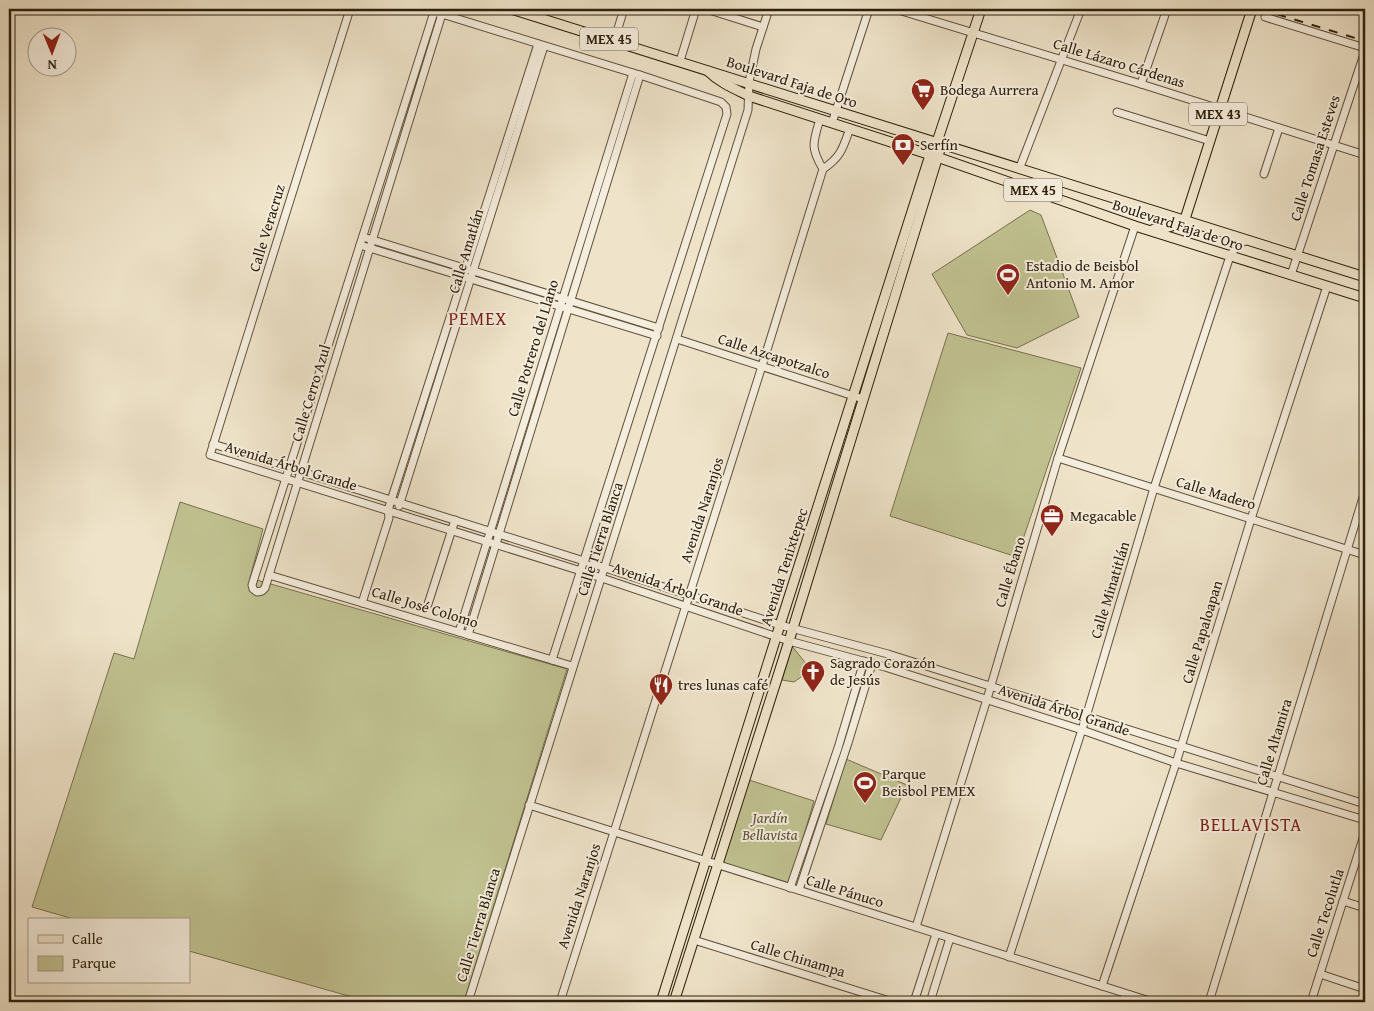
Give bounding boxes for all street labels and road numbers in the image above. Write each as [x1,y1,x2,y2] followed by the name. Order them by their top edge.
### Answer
[580,28,638,50] road number: MEX 45
[1051,32,1188,93] street label: Calle Lázaro Cárdenas
[724,50,861,113] street label: Boulevard Faja de Oro
[1284,92,1345,223] street label: Calle Tomasa Esteves
[1189,102,1247,126] road number: MEX 43
[1004,178,1062,202] road number: MEX 45
[243,181,290,274] street label: Calle Veracruz
[1110,193,1247,256] street label: Boulevard Faja de Oro
[443,205,489,296] street label: Calle Amatlán
[502,276,563,419] street label: Calle Potrero del Llano
[715,328,833,384] street label: Calle Azcapotzalco
[286,342,335,444] street label: Calle Cerro Azul
[222,435,360,496] street label: Avenida Árbol Grande
[675,454,728,565] street label: Avenida Naranjos
[1174,470,1259,515] street label: Calle Madero
[571,479,628,598] street label: Calle Tierra Blanca
[755,505,813,628] street label: Avenida Tenixtepec
[989,534,1030,610] street label: Calle Ébano
[1085,538,1134,641] street label: Calle Minatitlán
[610,556,746,621] street label: Avenida Árbol Grande
[1176,577,1227,686] street label: Calle Papaloapan
[369,580,481,633] street label: Calle José Colomo
[996,678,1133,741] street label: Avenida Árbol Grande
[1250,696,1297,788] street label: Calle Altamira
[552,840,605,951] street label: Avenida Naranjos
[450,865,505,984] street label: Calle Tierra Blanca
[1300,866,1349,960] street label: Calle Tecolutla
[804,869,887,912] street label: Calle Pánuco
[748,933,848,982] street label: Calle Chinampa

